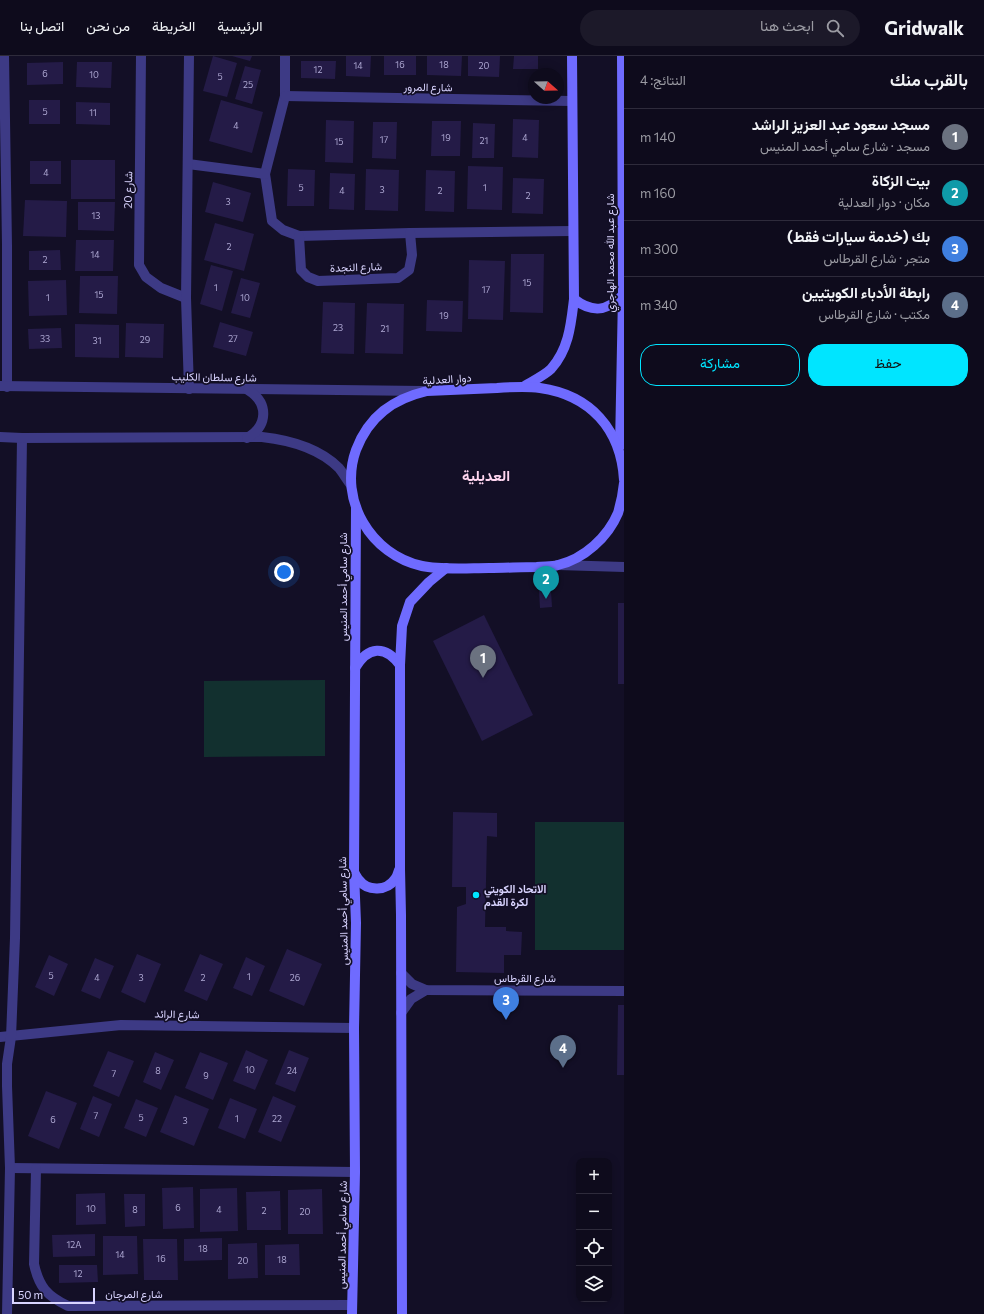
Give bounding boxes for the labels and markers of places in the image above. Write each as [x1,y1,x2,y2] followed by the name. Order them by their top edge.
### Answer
[533,566,559,599] pin: 2
[470,645,496,678] pin: 1
[484,882,547,910] place label: الاتحاد الكويتي لكرة القدم
[471,890,481,900] marker: الاتحاد الكويتي لكرة القدم
[493,987,519,1020] pin: 3
[550,1035,576,1068] pin: 4

